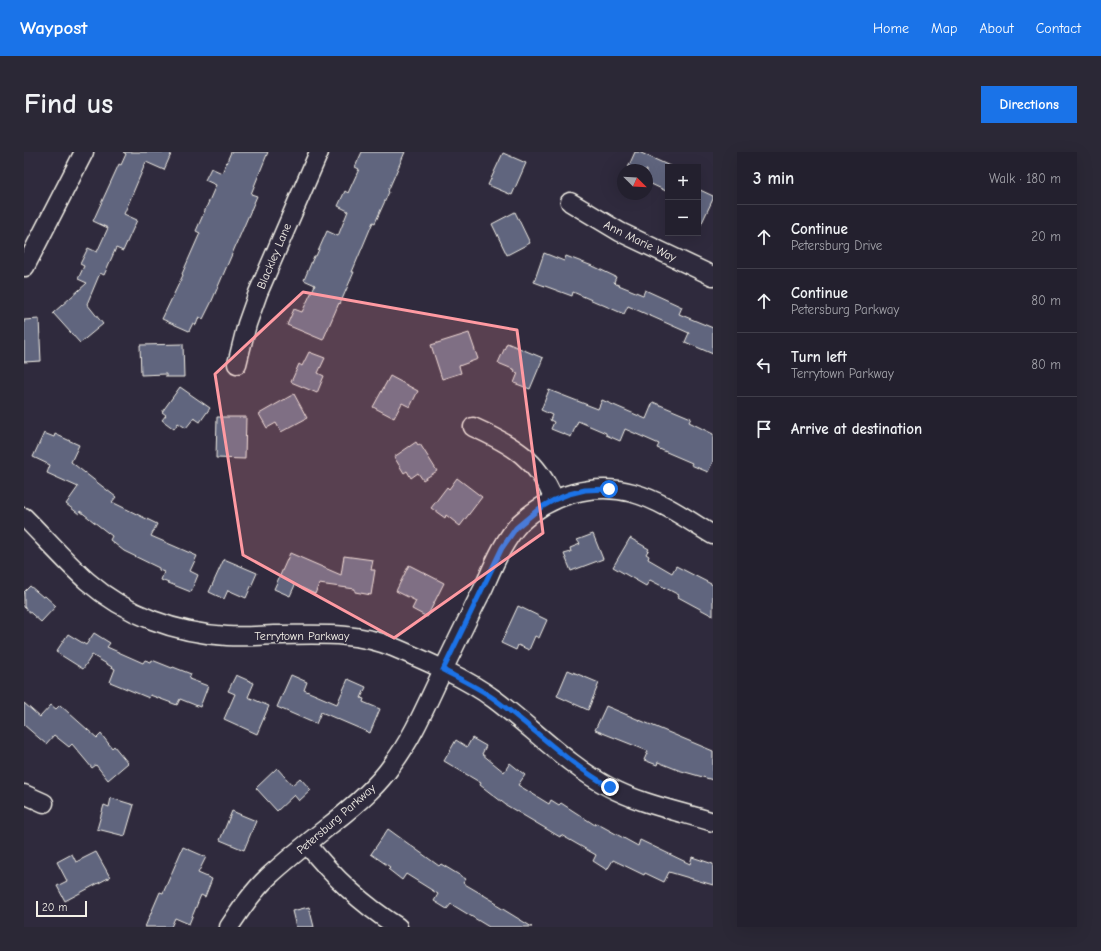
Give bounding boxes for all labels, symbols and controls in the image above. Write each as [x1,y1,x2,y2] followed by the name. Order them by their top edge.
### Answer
[20,17,88,39] text: Waypost
[873,20,909,37] text: Home
[931,20,957,37] text: Map
[979,20,1014,37] text: About
[1036,20,1081,37] text: Contact
[981,86,1077,123] button: Directions
[24,88,113,120] text: Find us
[617,164,653,200] north arrow
[665,164,701,236] map controls
[665,164,701,200] button: +
[753,169,794,188] text: 3 min
[989,171,1061,186] text: Walk · 180 m
[665,200,701,236] button: −
[601,217,679,265] street label: Ann Marie Way
[791,220,848,238] text: Continue
[254,221,294,291] street label: Blackley Lane
[753,226,775,248] icon: ahead
[1031,229,1061,244] text: 20 m
[791,238,882,253] text: Petersburg Drive
[791,284,848,302] text: Continue
[753,290,775,312] icon: ahead
[1031,293,1061,308] text: 80 m
[791,302,899,317] text: Petersburg Parkway
[791,348,847,366] text: Turn left
[753,354,775,376] icon: left
[1031,357,1061,372] text: 80 m
[791,366,894,381] text: Terrytown Parkway
[753,418,775,440] icon: arrive
[791,420,922,438] text: Arrive at destination
[600,480,618,498] route start
[255,629,350,643] street label: Terrytown Parkway
[601,778,619,796] route end
[294,781,379,857] street label: Petersburg Parkway
[36,899,87,918] scale bar
[42,901,67,914] text: 20 m

